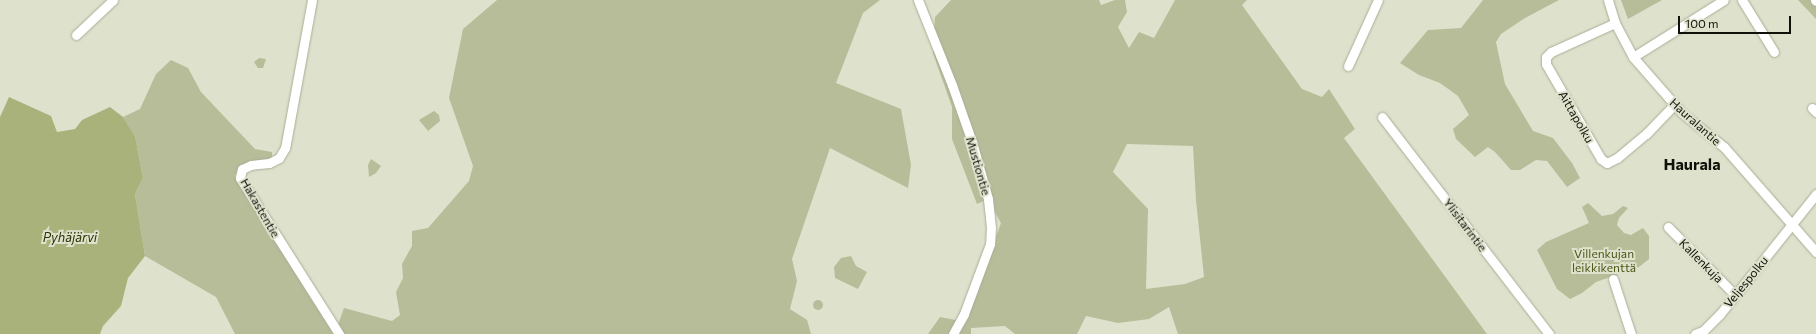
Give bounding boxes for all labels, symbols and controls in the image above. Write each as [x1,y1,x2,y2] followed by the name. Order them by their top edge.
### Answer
[1680,8,1793,34] scale bar
[1685,16,1719,30] text: 100 m
[1555,88,1597,146] street label: Aittapolku
[1667,95,1723,149] street label: Hauralantie
[963,135,993,197] street label: Mustiontie
[1663,154,1721,174] district label: Haurala
[237,176,283,240] street label: Hakastentie
[1440,196,1490,254] street label: Ylisitarintie
[43,229,97,245] water label: Pyhäjärvi
[1676,236,1726,286] street label: Kallenkuja
[1572,247,1636,275] park label: Villenkujan leikkikenttä
[1721,253,1771,311] street label: Veljespolku

